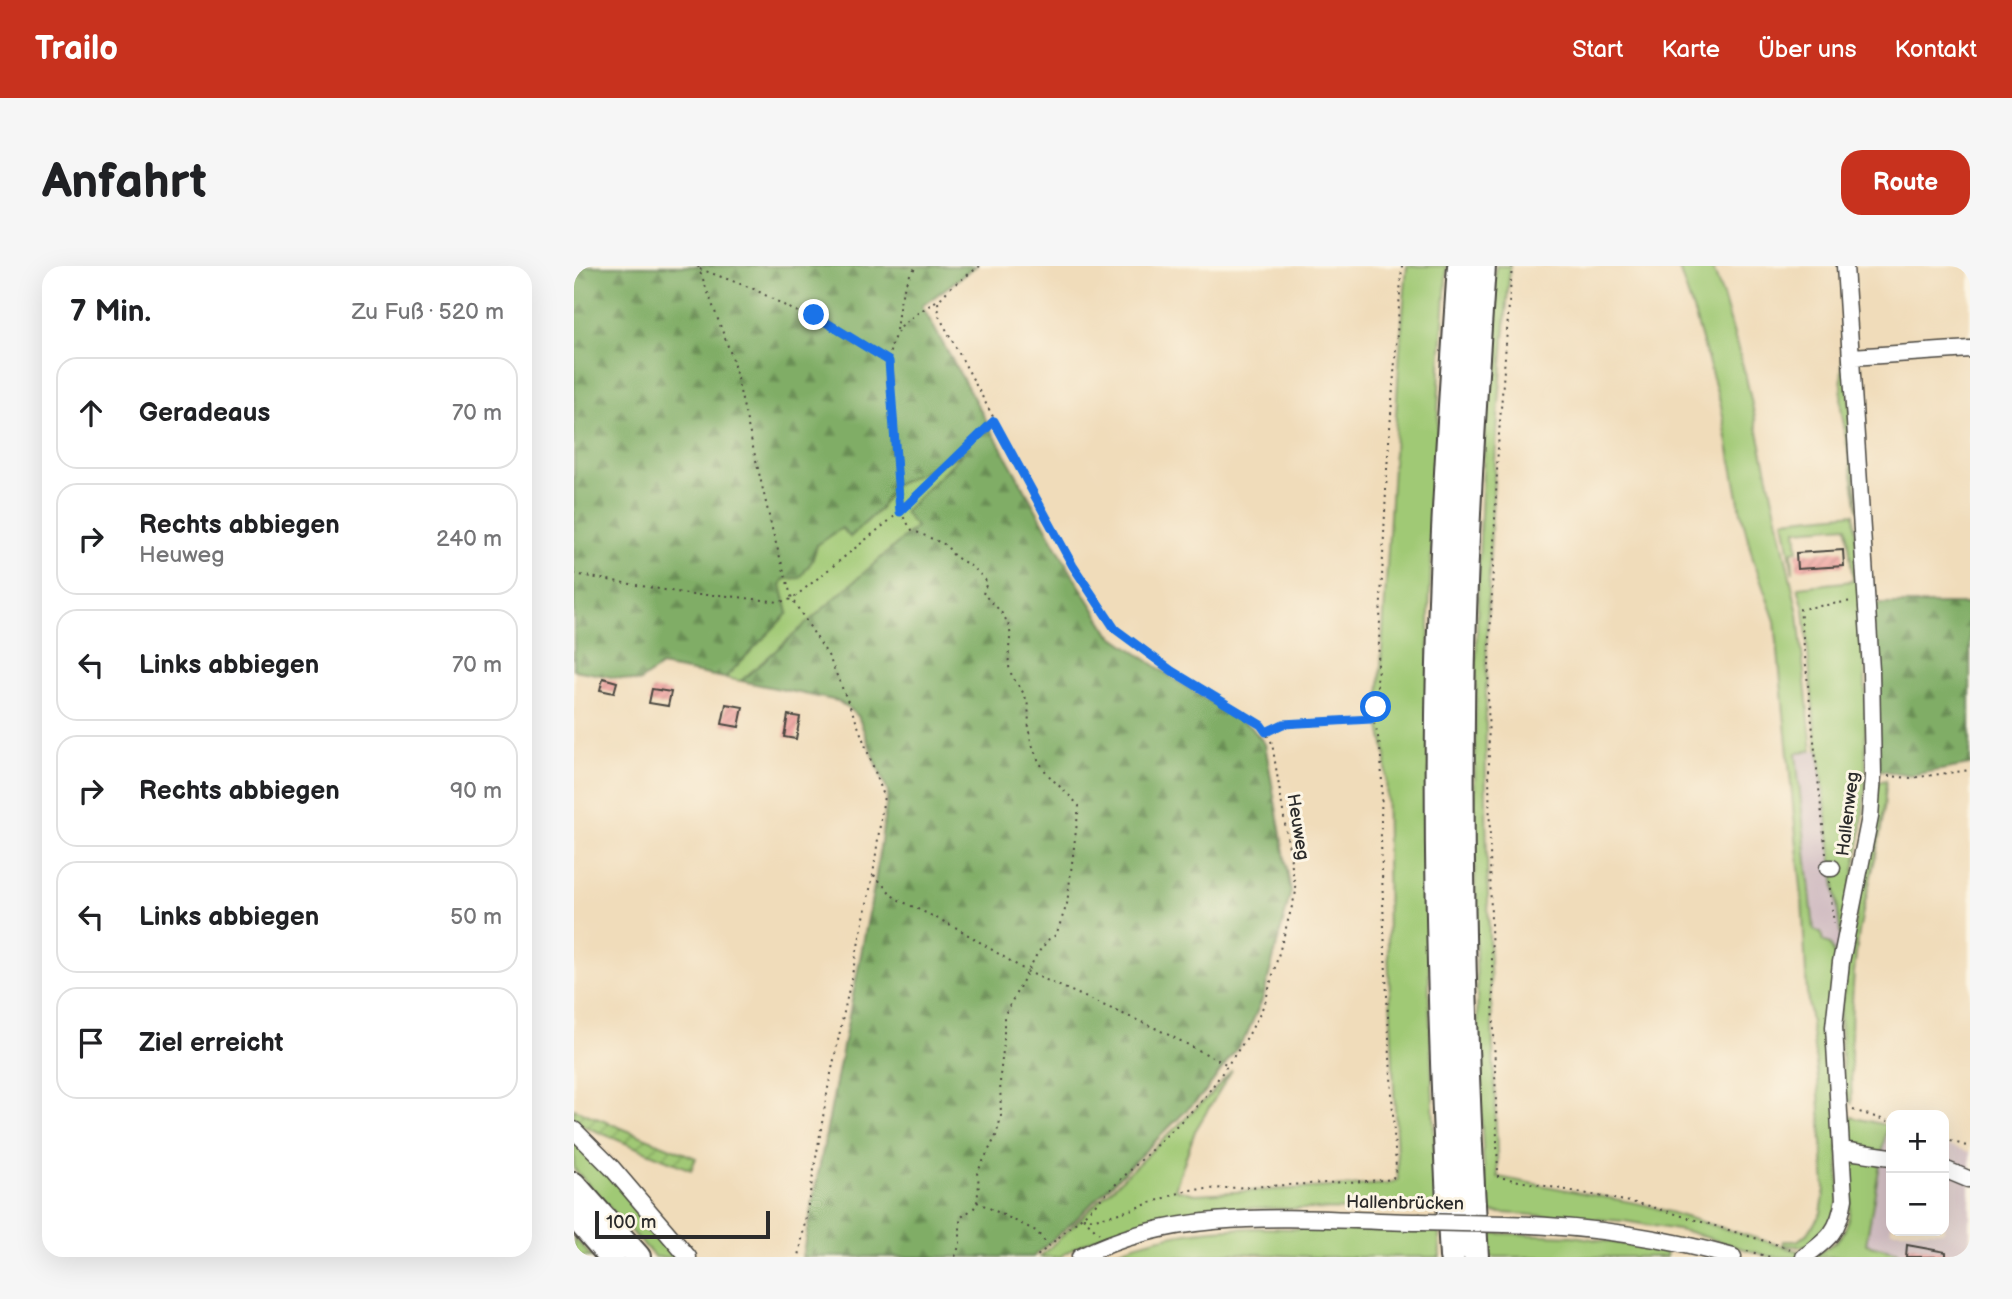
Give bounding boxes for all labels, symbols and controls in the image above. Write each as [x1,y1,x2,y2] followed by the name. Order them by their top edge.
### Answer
[35,29,118,69] text: Trailo
[1572,35,1623,64] text: Start
[1661,35,1720,64] text: Karte
[1758,35,1857,64] text: Über uns
[1895,35,1977,64] text: Kontakt
[1841,150,1970,215] button: Route
[42,153,207,212] text: Anfahrt
[70,294,151,330] text: 7 Min.
[352,298,504,326] text: Zu Fuß · 520 m
[798,299,829,330] route end
[72,394,110,432] icon: ahead
[139,398,270,429] text: Geradeaus
[452,399,502,427] text: 70 m
[139,510,340,541] text: Rechts abbiegen
[72,520,110,558] icon: right
[436,525,502,553] text: 240 m
[139,541,224,569] text: Heuweg
[72,646,110,684] icon: left
[139,650,319,681] text: Links abbiegen
[452,651,502,679] text: 70 m
[1360,691,1391,722] route start
[1832,771,1864,857] street label: Hallenweg
[72,772,110,810] icon: right
[139,776,340,807] text: Rechts abbiegen
[450,777,502,805] text: 90 m
[1282,792,1314,862] street label: Heuweg
[72,898,110,936] icon: left
[139,902,319,933] text: Links abbiegen
[450,903,502,931] text: 50 m
[72,1024,110,1062] icon: arrive
[139,1028,283,1059] text: Ziel erreicht
[1886,1110,1949,1236] map controls
[1886,1110,1949,1173] button: +
[1886,1173,1949,1236] button: −
[1346,1191,1464,1215] street label: Hallenbrücken
[595,1208,770,1240] scale bar
[606,1211,657,1234] text: 100 m

